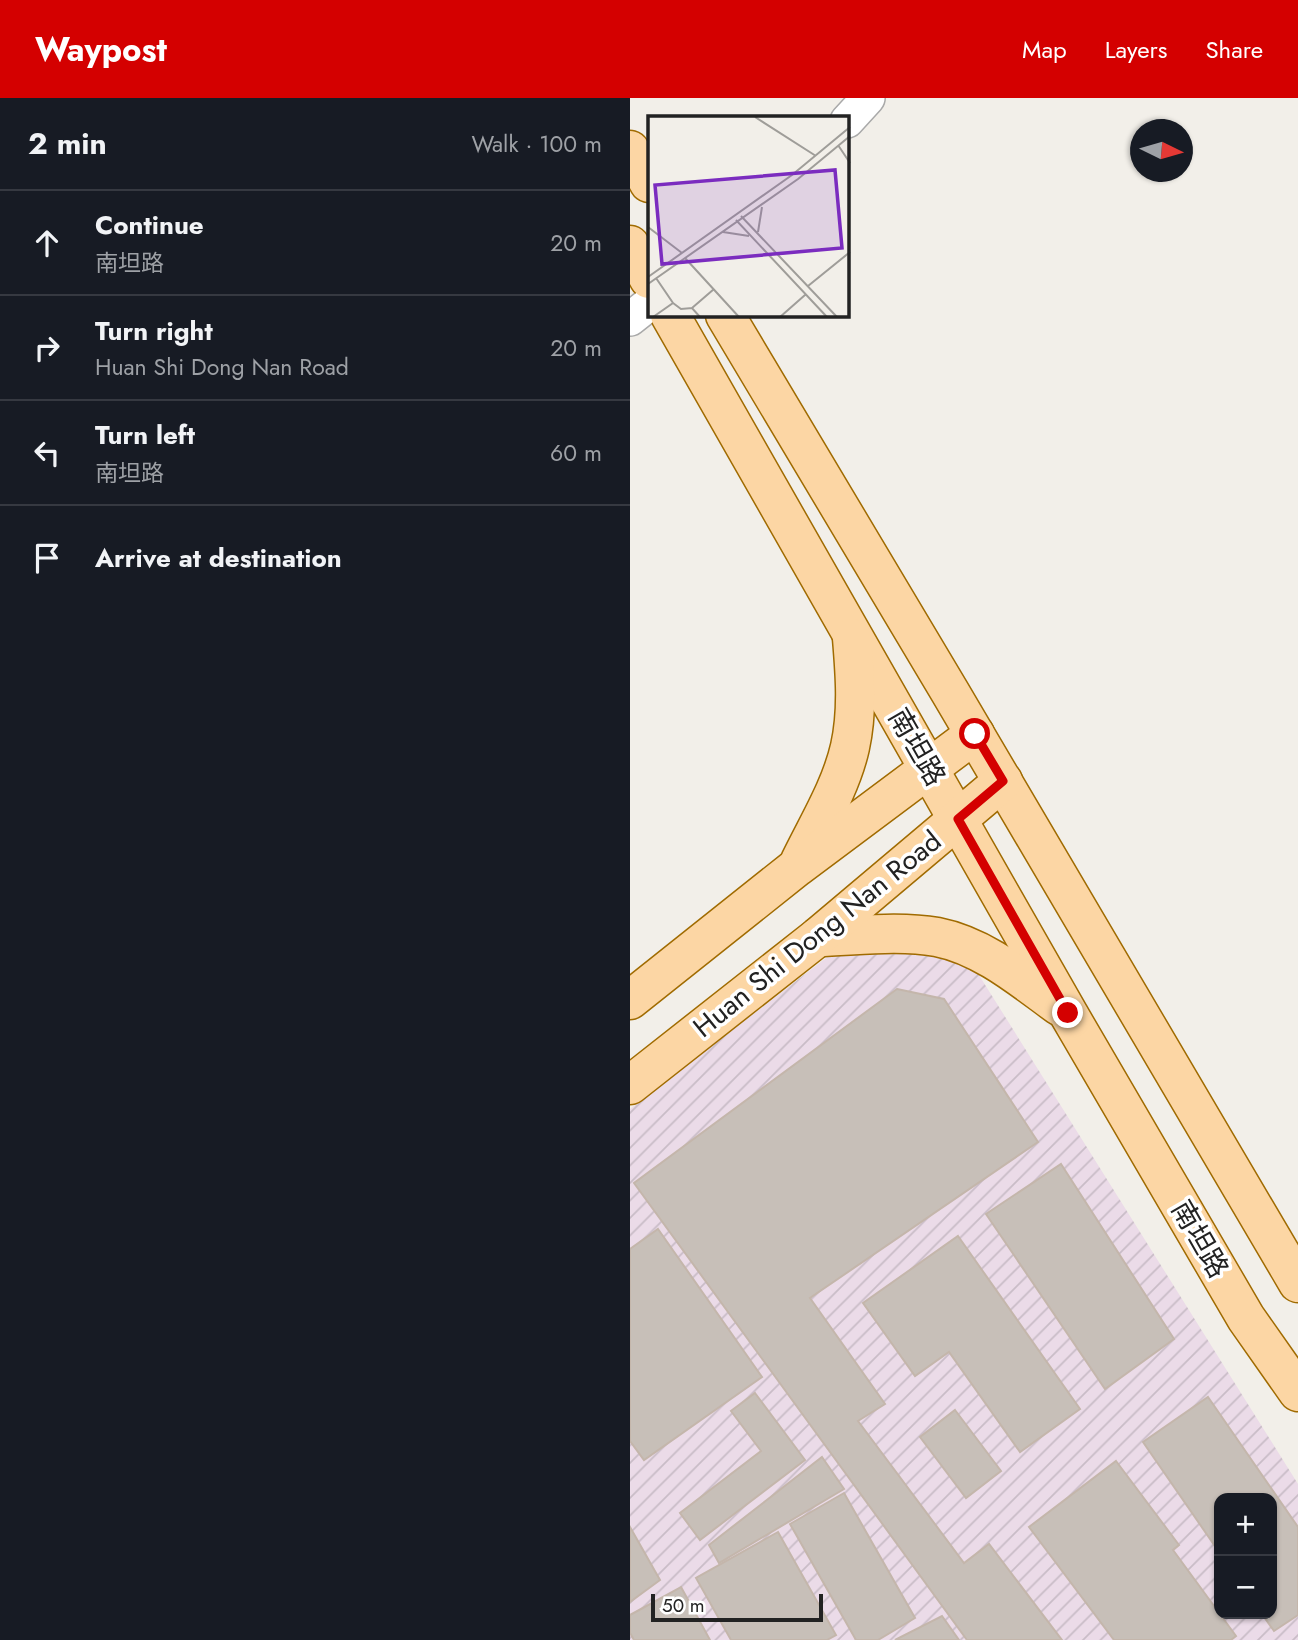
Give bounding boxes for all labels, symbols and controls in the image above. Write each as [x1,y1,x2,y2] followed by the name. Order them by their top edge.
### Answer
[35,26,167,73] text: Waypost
[1022,32,1067,67] text: Map
[1105,32,1167,67] text: Layers
[1205,32,1263,67] text: Share
[648,116,849,317] inset map
[1130,119,1193,182] north arrow
[28,122,107,165] text: 2 min
[472,127,602,161] text: Walk · 100 m
[95,206,204,244] text: Continue
[28,224,66,262] icon: ahead
[550,226,602,260] text: 20 m
[95,246,164,280] text: 南坦路
[95,312,213,350] text: Turn right
[28,329,66,367] icon: right
[550,331,602,365] text: 20 m
[95,350,349,384] text: Huan Shi Dong Nan Road
[95,416,195,454] text: Turn left
[28,434,66,472] icon: left
[550,436,602,470] text: 60 m
[95,456,164,490] text: 南坦路
[28,539,66,577] icon: arrive
[95,539,342,577] text: Arrive at destination
[878,700,956,794] street label: 南坦路
[959,718,990,749] route start
[684,821,950,1047] street label: Huan Shi Dong Nan Road
[1052,997,1083,1028] route end
[1161,1192,1239,1286] street label: 南坦路
[1214,1493,1277,1619] map controls
[1214,1493,1277,1556] button: +
[1214,1556,1277,1619] button: −
[651,1591,822,1623] scale bar
[662,1592,705,1619] text: 50 m

